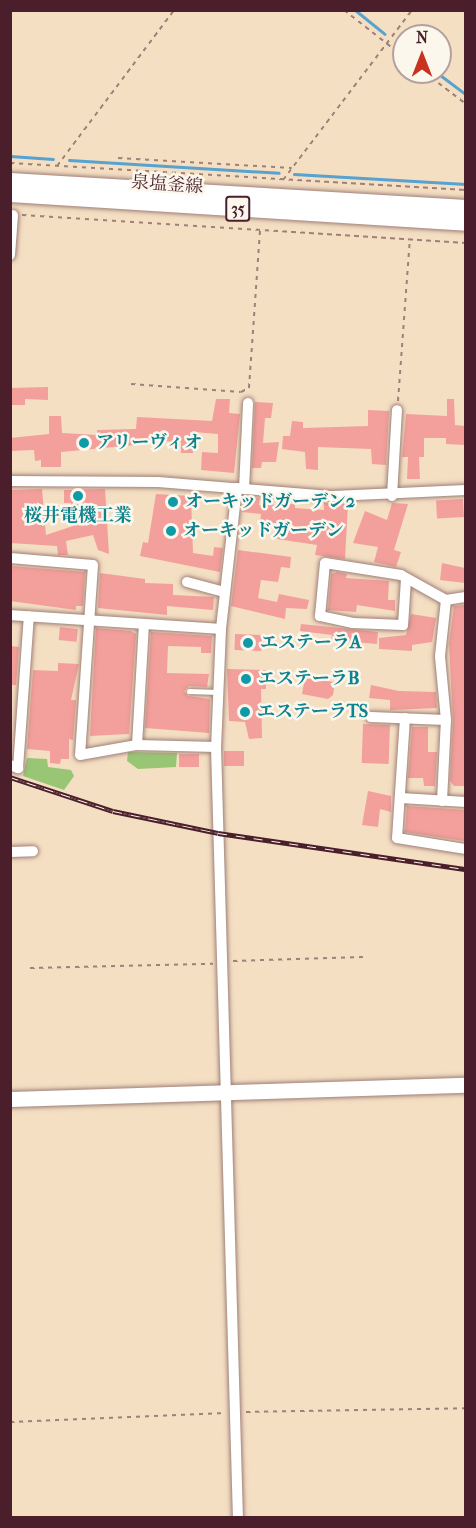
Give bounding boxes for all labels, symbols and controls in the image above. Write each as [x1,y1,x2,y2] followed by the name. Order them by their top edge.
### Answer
[392,24,452,84] north arrow
[416,28,428,47] text: N
[130,172,204,198] street label: 泉塩釜線
[224,196,252,222] road number: 35
[96,432,204,454] place label: アリーヴィオ
[77,436,91,450] marker: アリーヴィオ
[71,489,85,503] marker: 桜井電機工業
[185,491,356,513] place label: オーキッドガーデン2
[166,495,180,509] marker: オーキッドガーデン2
[24,505,132,527] place label: 桜井電機工業
[183,520,345,542] place label: オーキッドガーデン
[164,524,178,538] marker: オーキッドガーデン
[260,632,362,654] place label: エステーラA
[241,636,255,650] marker: エステーラA
[258,668,360,690] place label: エステーラB
[239,672,253,686] marker: エステーラB
[257,701,368,723] place label: エステーラTS
[238,705,252,719] marker: エステーラTS

